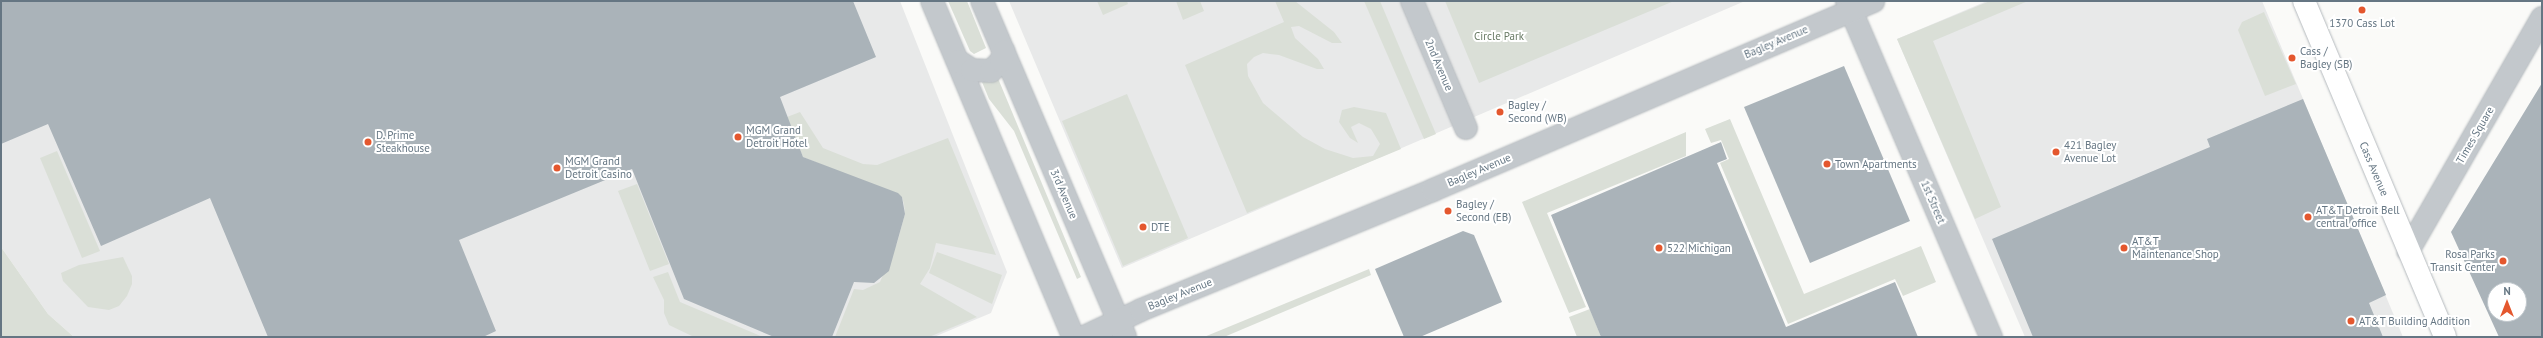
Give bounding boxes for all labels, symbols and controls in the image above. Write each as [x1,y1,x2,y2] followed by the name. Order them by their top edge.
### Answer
[2357,5,2367,15] marker: 1370 Cass Lot
[2329,16,2395,30] place label: 1370 Cass Lot
[1742,22,1810,62] street label: Bagley Avenue
[1474,29,1524,43] park label: Circle Park
[1422,37,1456,93] street label: 2nd Avenue
[2300,45,2353,71] place label: Cass / Bagley (SB)
[2287,53,2297,63] marker: Cass / Bagley (SB)
[1508,99,1566,125] place label: Bagley / Second (WB)
[2453,104,2497,166] street label: Times Square
[1495,107,1505,117] marker: Bagley / Second (WB)
[746,124,807,150] place label: MGM Grand Detroit Hotel
[376,129,430,155] place label: D. Prime Steakhouse
[733,132,743,142] marker: MGM Grand Detroit Hotel
[363,137,373,147] marker: D. Prime Steakhouse
[2064,139,2116,165] place label: 421 Bagley Avenue Lot
[2357,140,2391,198] street label: Cass Avenue
[2051,147,2061,157] marker: 421 Bagley Avenue Lot
[1445,150,1513,190] street label: Bagley Avenue
[565,155,632,181] place label: MGM Grand Detroit Casino
[1835,157,1917,171] place label: Town Apartments
[1822,159,1832,169] marker: Town Apartments
[552,163,562,173] marker: MGM Grand Detroit Casino
[1048,167,1080,221] street label: 3rd Avenue
[1918,179,1948,225] street label: 1st Street
[1456,198,1511,224] place label: Bagley / Second (EB)
[2316,204,2400,230] place label: AT&T Detroit Bell central office
[1443,206,1453,216] marker: Bagley / Second (EB)
[2303,212,2313,222] marker: AT&T Detroit Bell central office
[1151,220,1170,234] place label: DTE
[1138,222,1148,232] marker: DTE
[2132,235,2219,261] place label: AT&T Maintenance Shop
[1667,241,1731,255] place label: 522 Michigan
[1654,243,1664,253] marker: 522 Michigan
[2119,243,2129,253] marker: AT&T Maintenance Shop
[2430,248,2495,274] place label: Rosa Parks Transit Center
[2498,256,2508,266] marker: Rosa Parks Transit Center
[1146,275,1214,313] street label: Bagley Avenue
[2487,282,2527,322] north arrow
[2503,284,2511,298] text: N
[2359,314,2471,328] place label: AT&T Building Addition
[2346,316,2356,326] marker: AT&T Building Addition

